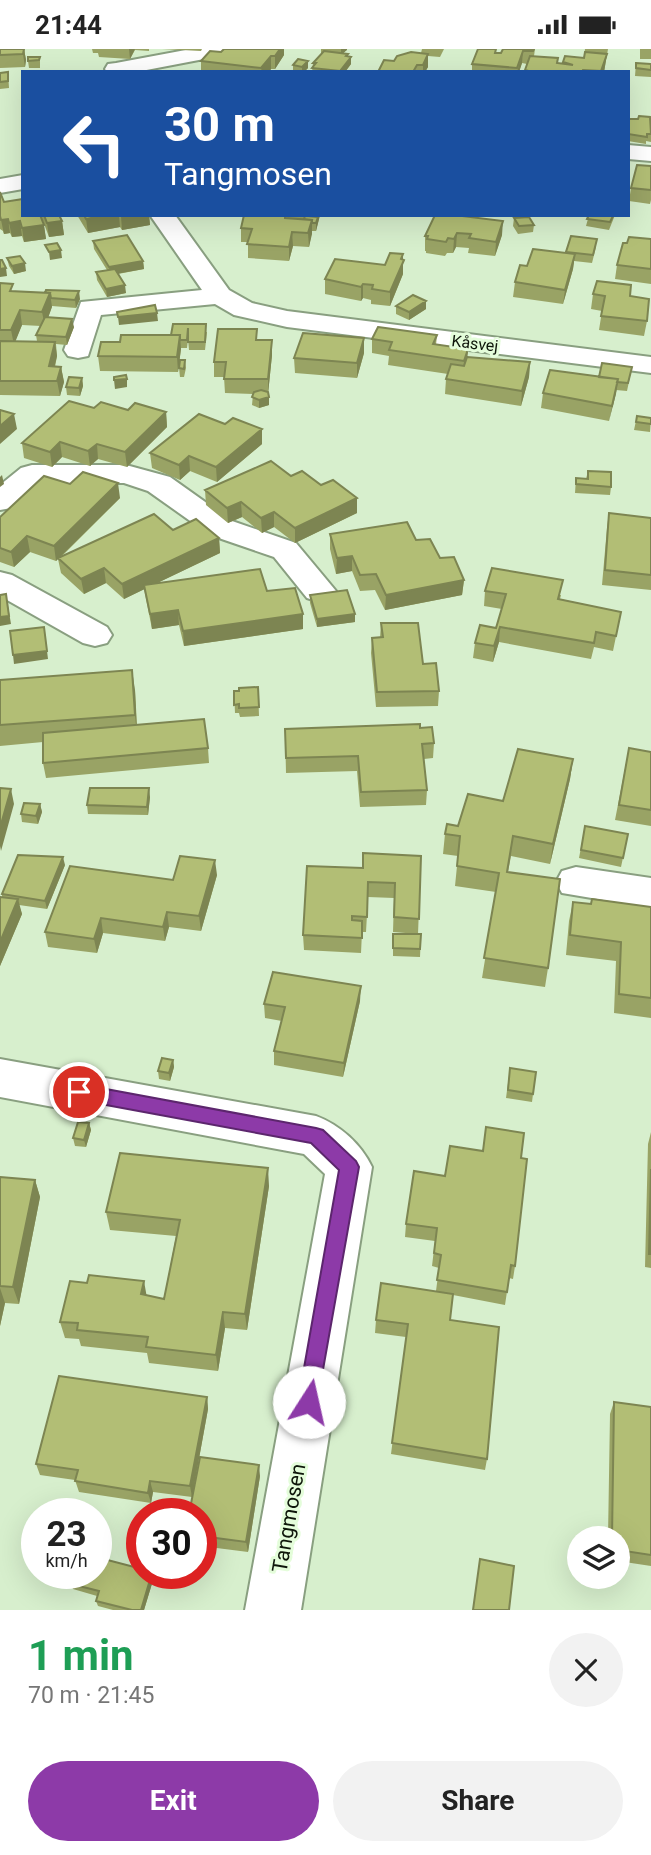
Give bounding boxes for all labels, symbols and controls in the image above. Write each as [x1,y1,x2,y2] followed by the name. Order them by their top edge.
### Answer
[35,10,102,40] text: 21:44
[164,96,275,153] text: 30 m
[49,98,140,189] icon: left
[164,155,332,193] text: Tangmosen
[450,331,499,356] street label: Kåsvej
[49,1062,109,1122] pin
[60,1073,98,1111] icon: arrive
[272,1365,346,1439] position arrow
[268,1462,310,1574] street label: Tangmosen
[126,1498,217,1589] speed limit sign: 30
[46,1514,87,1555] text: 23
[567,1526,630,1589] map controls
[567,1526,630,1589] button: layers
[45,1550,88,1571] text: km/h
[28,1631,134,1680] text: 1 min
[549,1633,623,1707] button: close
[28,1682,154,1709] text: 70 m · 21:45
[28,1761,319,1841] button: Exit
[333,1761,623,1841] button: Share

